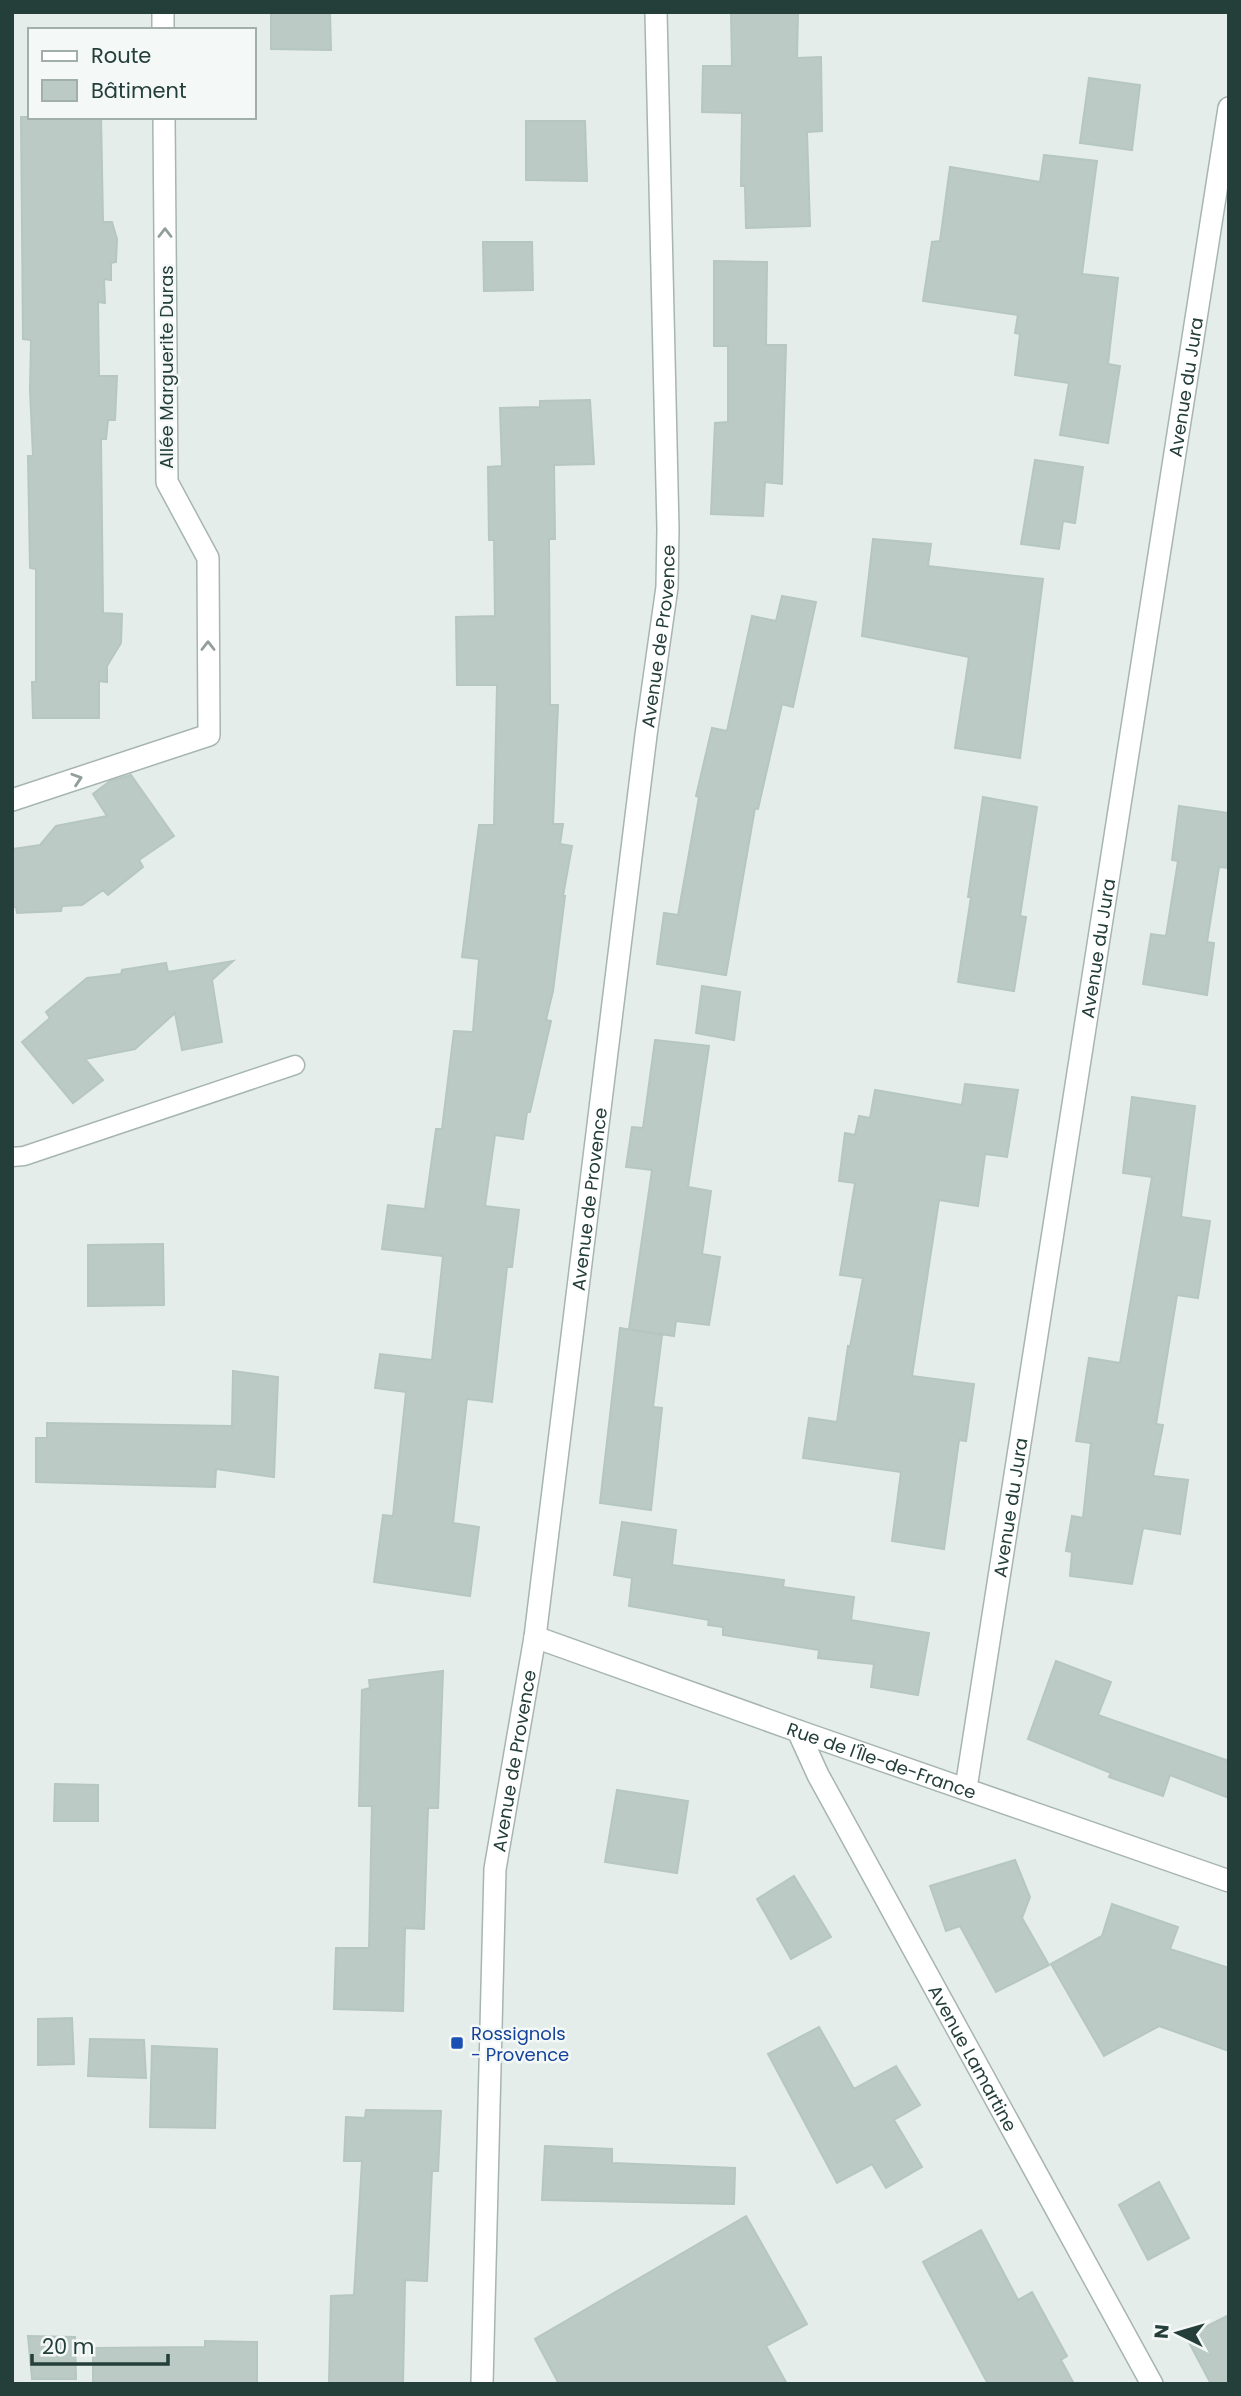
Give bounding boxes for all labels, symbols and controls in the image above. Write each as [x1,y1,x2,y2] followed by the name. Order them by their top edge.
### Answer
[28,28,256,119] legend
[91,41,151,70] text: Route
[91,76,187,105] text: Bâtiment
[157,228,172,239] one-way arrow
[154,265,179,469] street label: Allée Marguerite Duras
[1162,316,1209,459] street label: Avenue du Jura
[635,545,680,729] street label: Avenue de Provence
[200,641,216,651] one-way arrow
[70,773,83,787] one-way arrow
[1074,877,1121,1020] street label: Avenue du Jura
[565,1106,613,1292] street label: Avenue de Provence
[987,1436,1033,1579] street label: Avenue du Jura
[486,1668,542,1854] street label: Avenue de Provence
[784,1716,980,1805] street label: Rue de l'Île-de-France
[923,1980,1023,2136] street label: Avenue Lamartine
[471,2021,569,2067] place label: Rossignols - Provence
[449,2035,465,2051] marker: Rossignols - Provence
[1143,2298,1213,2368] north arrow
[32,2322,168,2366] scale bar
[1147,2323,1176,2340] text: N
[42,2332,95,2361] text: 20 m

